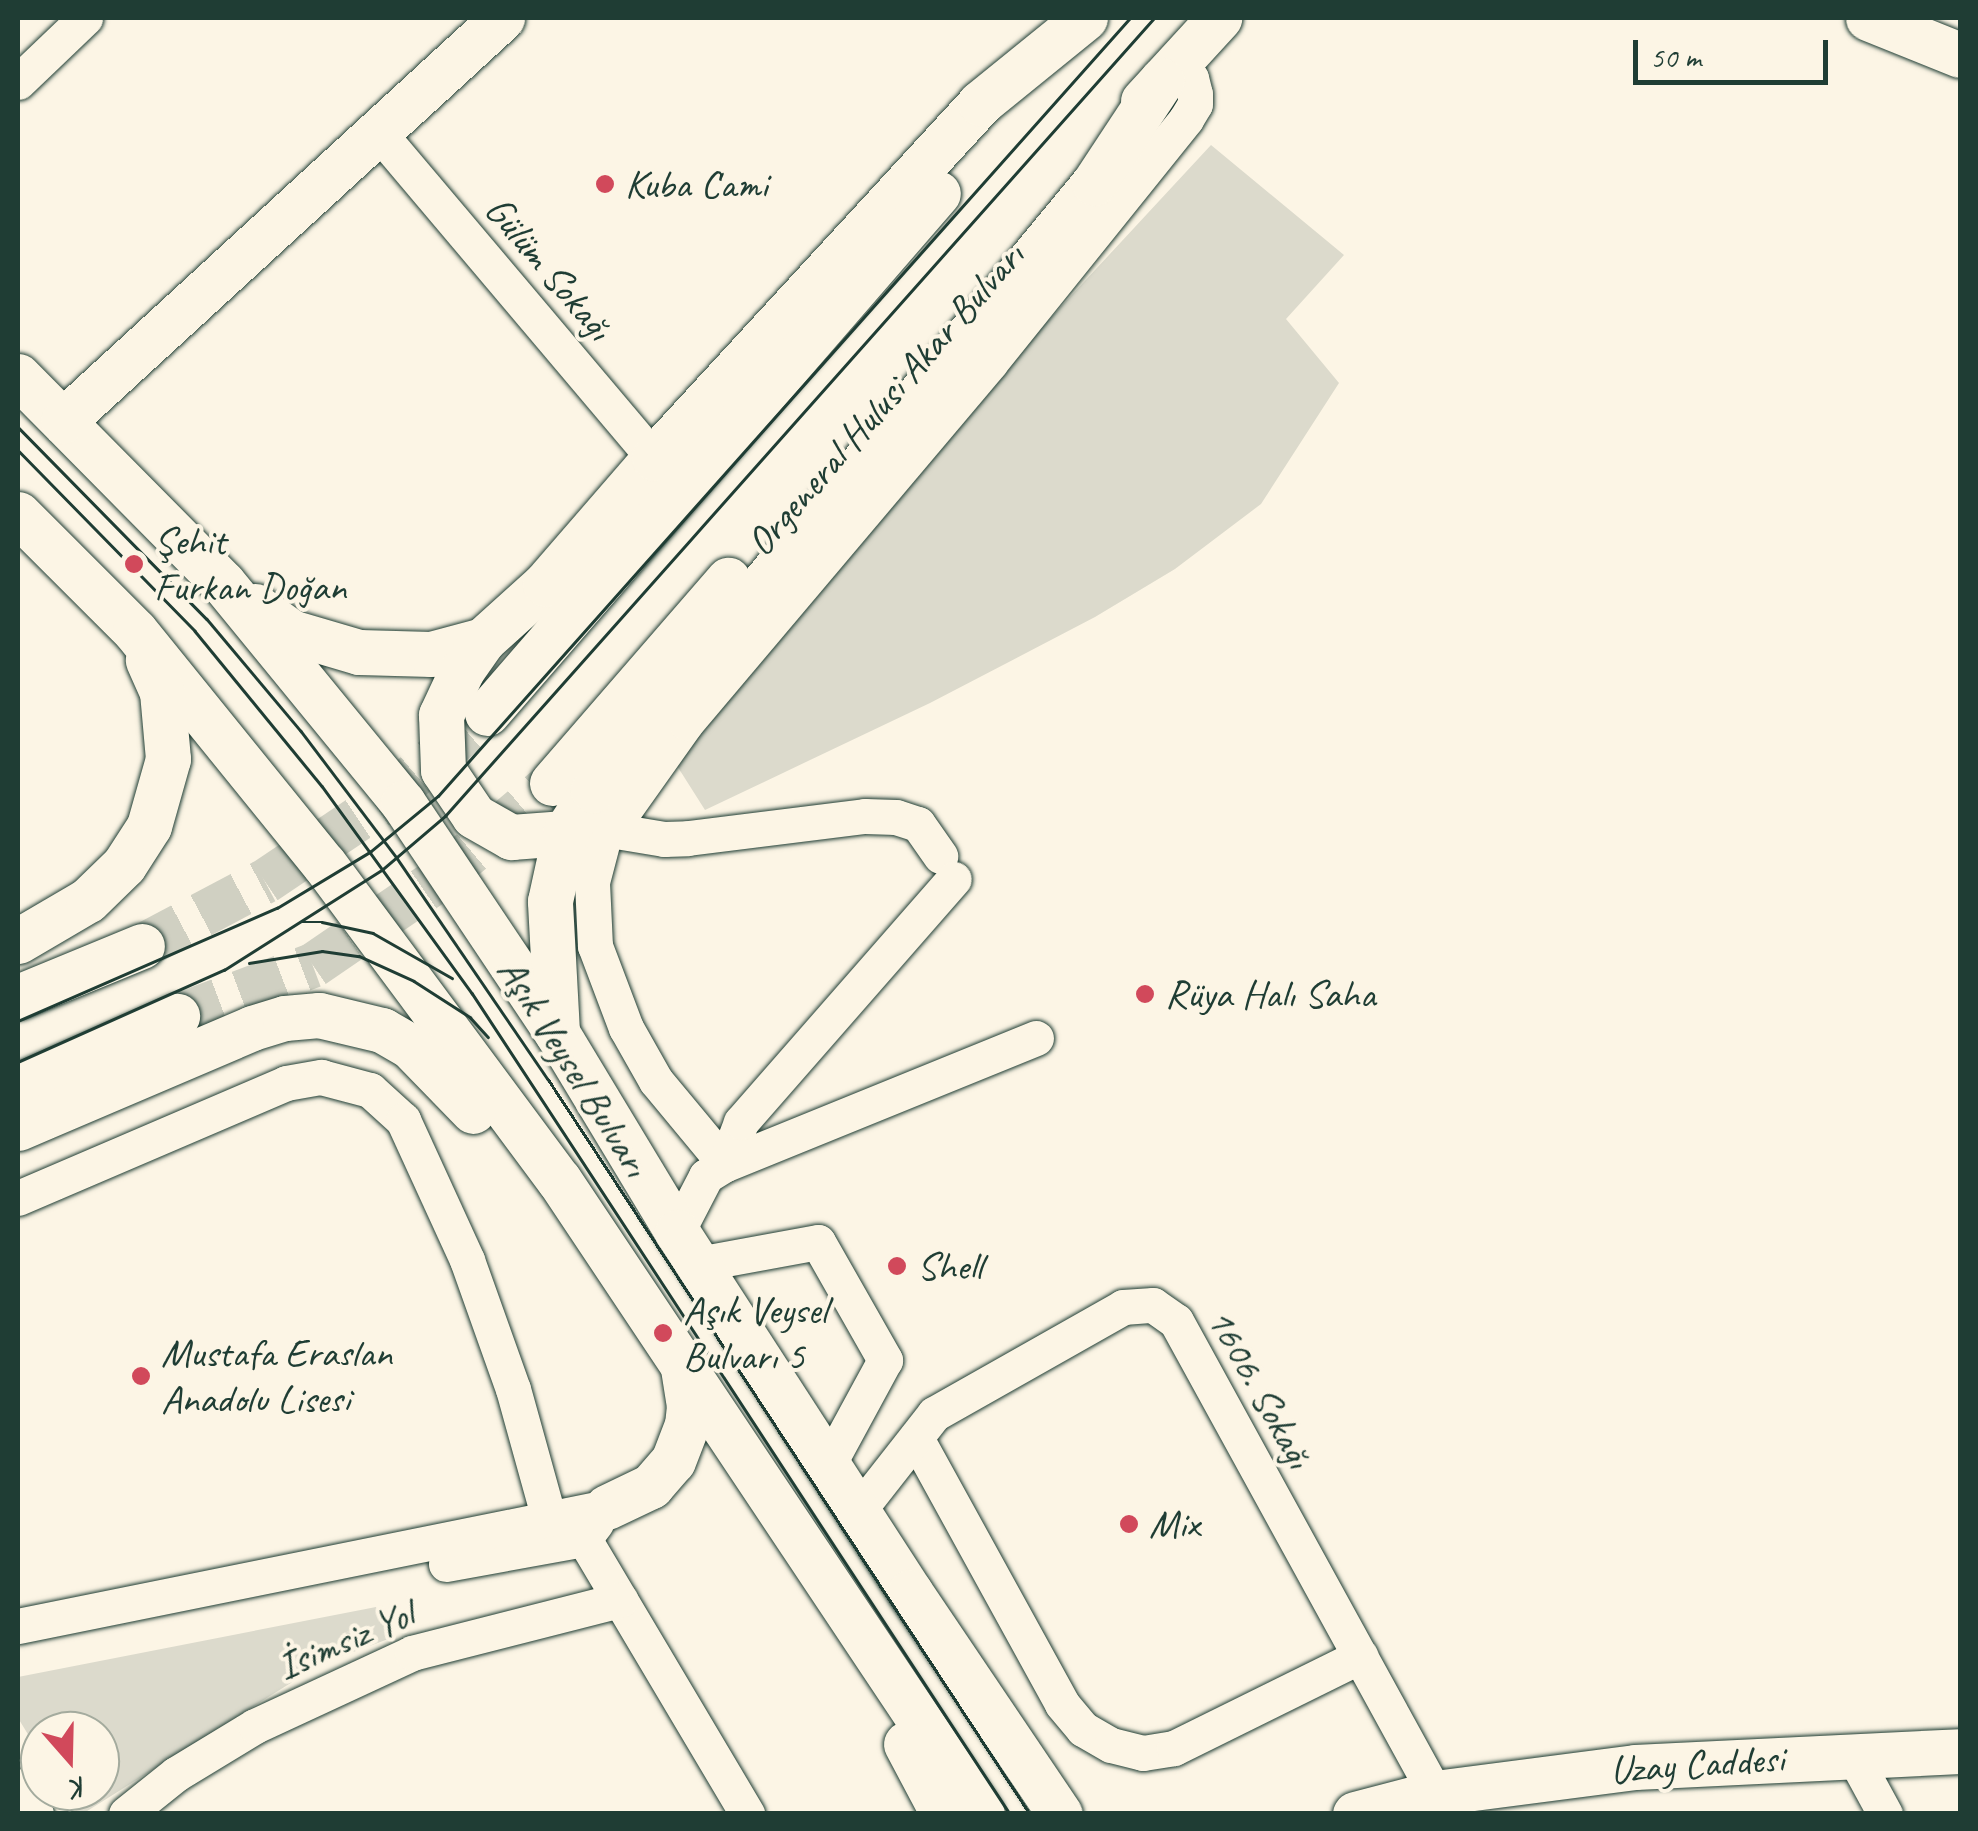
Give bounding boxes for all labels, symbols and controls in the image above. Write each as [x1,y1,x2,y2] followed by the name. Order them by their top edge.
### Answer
[1638,20,1833,82] scale bar
[1650,38,1701,76] text: 50 m
[625,160,766,208] place label: Kuba Cami
[594,173,616,195] marker: Kuba Cami
[475,186,623,350] street label: Gülüm Sokağı
[736,232,1034,566] street label: Orgeneral Hulusi Akar Bulvarı
[154,517,347,611] place label: Şehit Furkan Doğan
[123,553,145,575] marker: Şehit Furkan Doğan
[488,949,660,1185] street label: Aşık Veysel Bulvarı
[1165,970,1377,1018] place label: Rüya Halı Saha
[1134,983,1156,1005] marker: Rüya Halı Saha
[917,1242,982,1290] place label: Shell
[886,1255,908,1277] marker: Shell
[683,1286,827,1380] place label: Aşık Veysel Bulvarı 5
[1197,1300,1323,1476] street label: 1606. Sokağı
[652,1322,674,1344] marker: Aşık Veysel Bulvarı 5
[161,1329,392,1423] place label: Mustafa Eraslan Anadolu Lisesi
[130,1365,152,1387] marker: Mustafa Eraslan Anadolu Lisesi
[1149,1500,1199,1548] place label: Mix
[1118,1513,1140,1535] marker: Mix
[270,1590,420,1690] street label: İsimsiz Yol
[20,1711,120,1811] north arrow
[1608,1734,1786,1794] street label: Uzay Caddesi
[67,1769,92,1807] text: K

